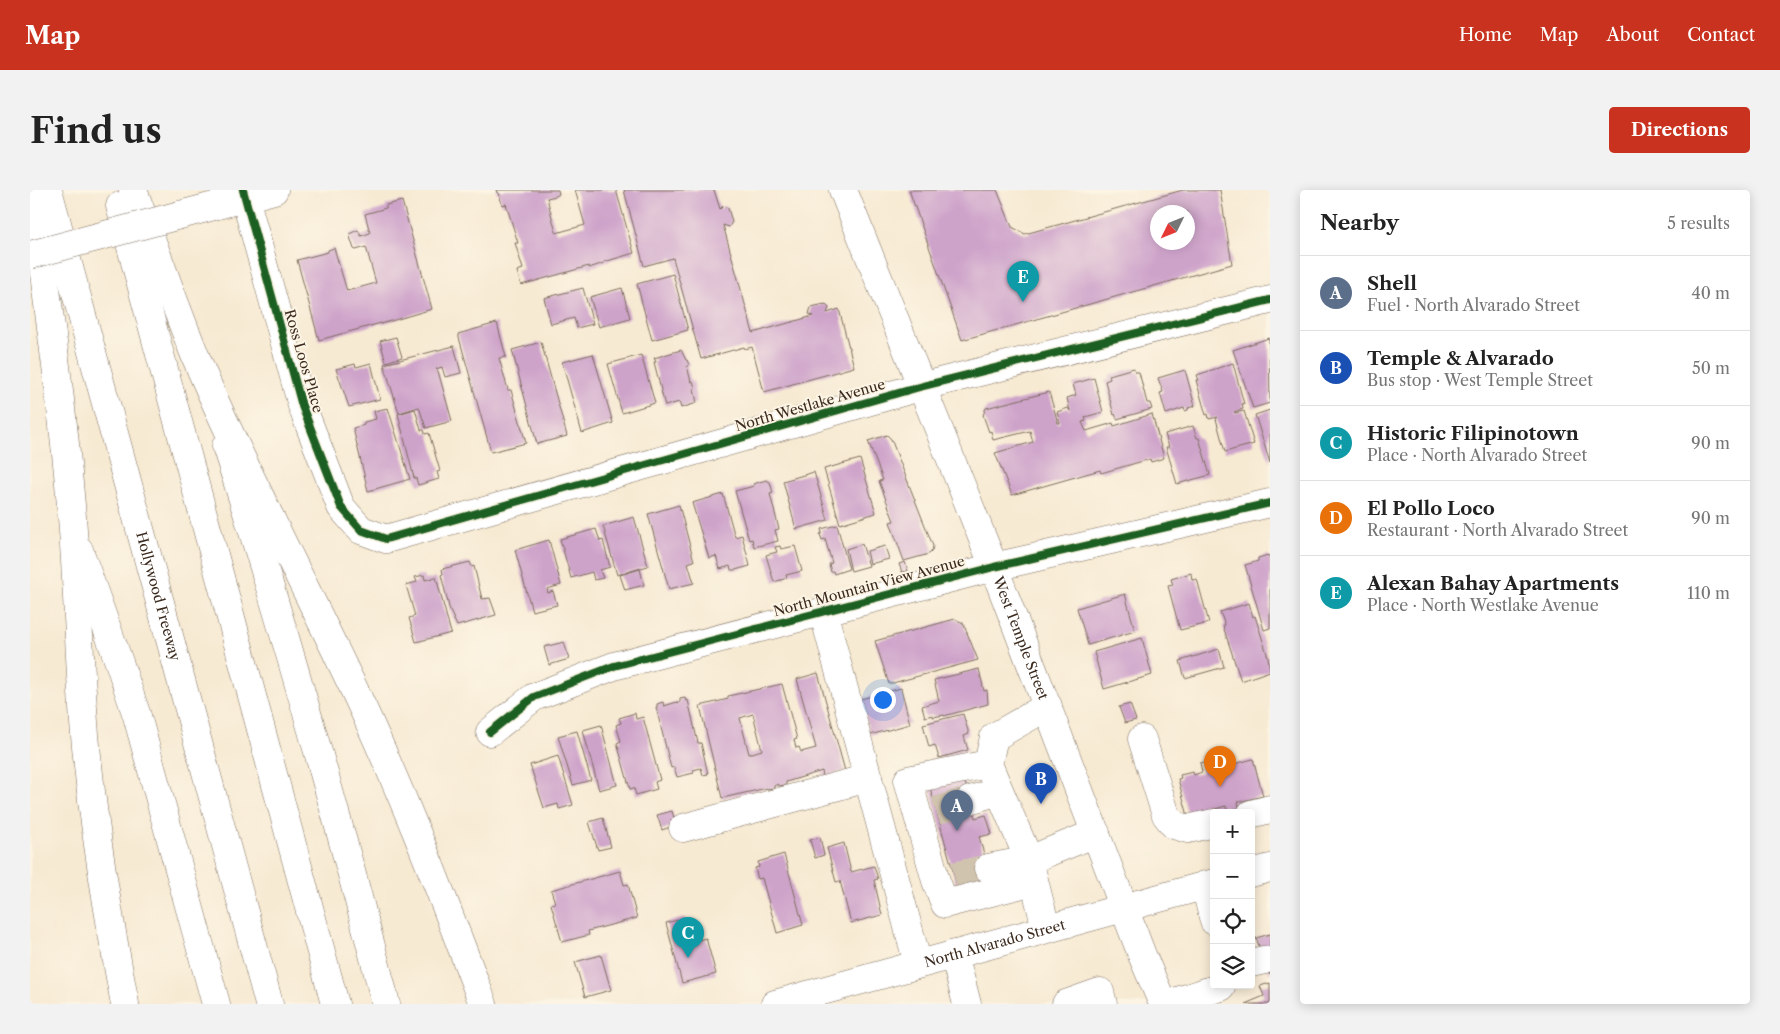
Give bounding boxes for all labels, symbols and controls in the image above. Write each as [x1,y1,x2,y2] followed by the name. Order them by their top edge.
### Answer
[25,21,80,50] text: Map
[1459,24,1512,46] text: Home
[1540,24,1578,46] text: Map
[1606,24,1659,46] text: About
[1687,24,1755,46] text: Contact
[1609,107,1750,153] button: Directions
[30,109,162,152] text: Find us
[1150,205,1195,250] north arrow
[1320,210,1399,235] text: Nearby
[1667,213,1730,233] text: 5 results
[1007,261,1039,302] pin: E
[1367,272,1417,295] text: Shell
[1330,283,1342,303] text: A
[1691,283,1730,303] text: 40 m
[1367,295,1580,315] text: Fuel · North Alvarado Street
[281,307,327,415] street label: Ross Loos Place
[1367,347,1554,370] text: Temple & Alvarado
[1330,358,1342,378] text: B
[1692,358,1730,378] text: 50 m
[1367,370,1593,390] text: Bus stop · West Temple Street
[733,375,887,435] street label: North Westlake Avenue
[1367,422,1579,445] text: Historic Filipinotown
[1330,433,1342,453] text: C
[1691,433,1730,453] text: 90 m
[1367,445,1587,465] text: Place · North Alvarado Street
[1367,497,1495,520] text: El Pollo Loco
[1329,508,1343,528] text: D
[1691,508,1730,528] text: 90 m
[1367,520,1628,540] text: Restaurant · North Alvarado Street
[132,530,185,663] street label: Hollywood Freeway
[771,552,967,620] street label: North Mountain View Avenue
[1367,572,1619,595] text: Alexan Bahay Apartments
[989,573,1053,702] street label: West Temple Street
[1330,583,1342,603] text: E
[1687,583,1730,603] text: 110 m
[1367,595,1599,615] text: Place · North Westlake Avenue
[870,687,896,713] your location
[1204,746,1236,787] pin: D
[1025,763,1057,804] pin: B
[941,790,973,831] pin: A
[1210,809,1255,989] map controls
[1210,809,1255,854] button: +
[1210,854,1255,899] button: −
[1210,899,1255,944] button: locate
[922,915,1067,971] street label: North Alvarado Street
[672,917,704,958] pin: C
[1210,944,1255,989] button: layers

